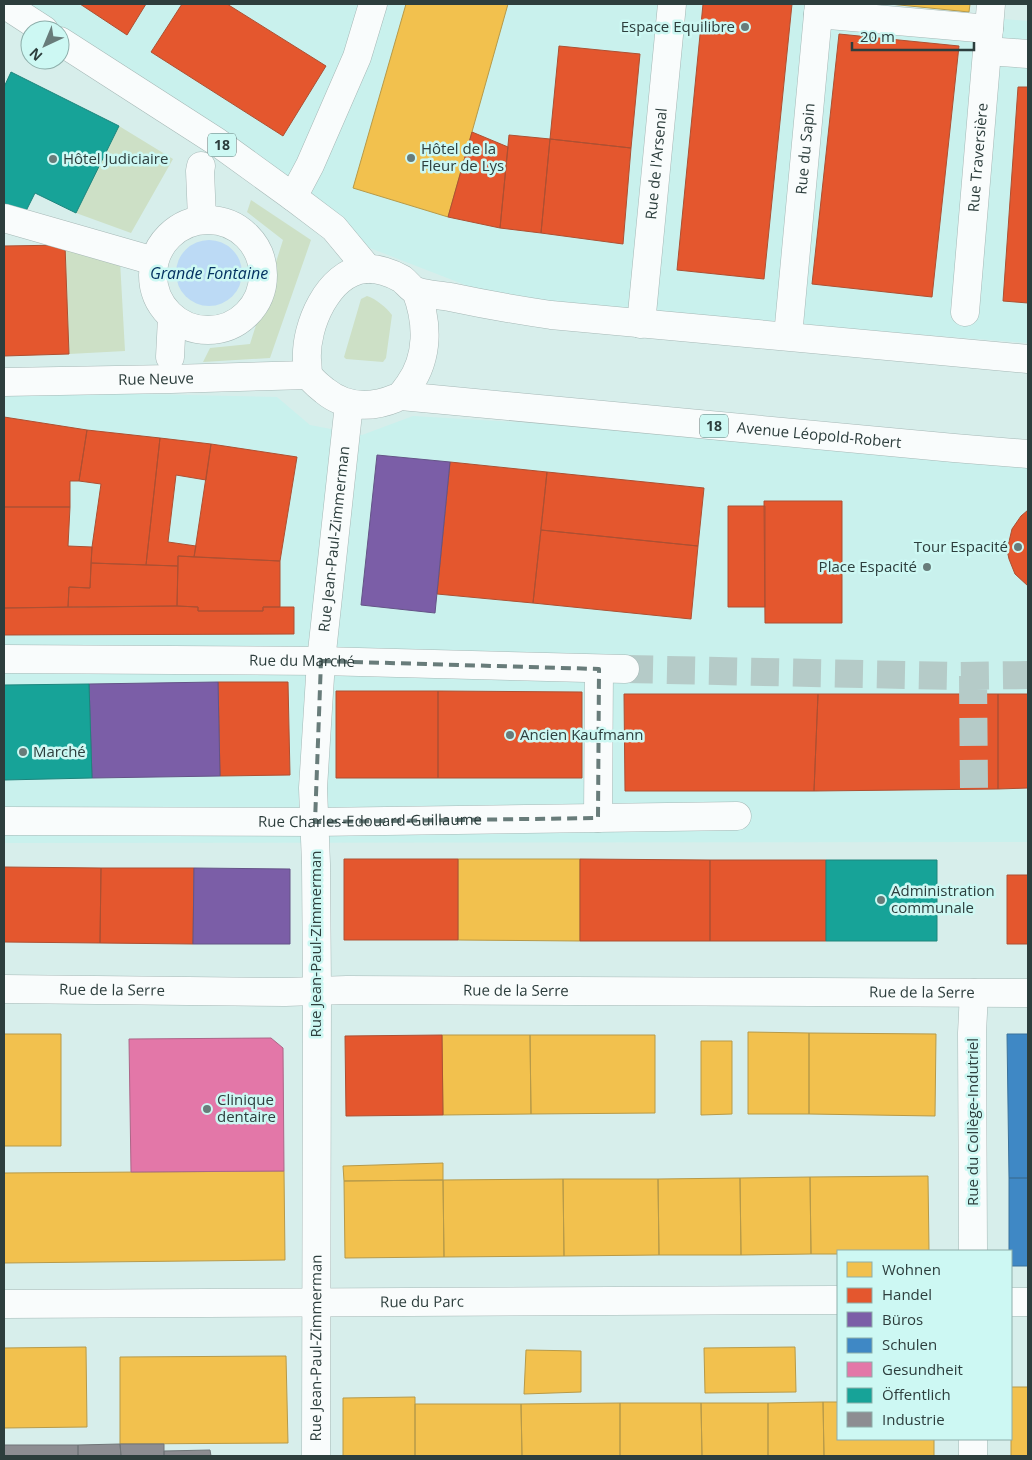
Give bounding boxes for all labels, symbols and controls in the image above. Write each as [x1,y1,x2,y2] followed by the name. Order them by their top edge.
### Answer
[621,16,735,36] place label: Espace Equilibre
[20,20,70,70] north arrow
[852,20,974,52] scale bar
[739,21,751,33] marker: Espace Equilibre
[860,26,895,46] text: 20 m
[25,44,46,66] text: N
[790,102,819,195] street label: Rue du Sapin
[962,102,992,213] street label: Rue Traversière
[640,107,671,220] street label: Rue de l'Arsenal
[208,134,236,156] road number: 18
[421,138,504,175] place label: Hôtel de la Fleur de Lys
[63,148,168,168] place label: Hôtel Judiciaire
[405,152,417,164] marker: Hôtel de la Fleur de Lys
[47,153,59,165] marker: Hôtel Judiciaire
[150,262,268,284] water label: Grande Fontaine
[118,367,194,389] street label: Rue Neuve
[700,414,728,438] road number: 18
[736,417,902,452] street label: Avenue Léopold-Robert
[313,445,353,633] street label: Rue Jean-Paul-Zimmerman
[914,536,1008,556] place label: Tour Espacité
[1012,541,1024,553] marker: Tour Espacité
[819,556,917,576] place label: Place Espacité
[921,561,933,573] marker: Place Espacité
[249,650,355,671] street label: Rue du Marché
[520,724,644,744] place label: Ancien Kaufmann
[504,729,516,741] marker: Ancien Kaufmann
[33,741,86,761] place label: Marché
[17,746,29,758] marker: Marché
[258,809,482,831] street label: Rue Charles-Edouard-Guillaume
[305,851,325,1037] street label: Rue Jean-Paul-Zimmerman
[891,880,995,917] place label: Administration communale
[875,894,887,906] marker: Administration communale
[59,979,165,1000] street label: Rue de la Serre
[463,980,569,1000] street label: Rue de la Serre
[869,981,975,1002] street label: Rue de la Serre
[962,1038,982,1206] street label: Rue du Collège-Indutriel
[217,1089,276,1126] place label: Clinique dentaire
[201,1103,213,1115] marker: Clinique dentaire
[837,1250,1012,1440] legend
[305,1254,325,1442] street label: Rue Jean-Paul-Zimmerman
[882,1259,941,1279] text: Wohnen
[882,1284,932,1304] text: Handel
[380,1291,464,1311] street label: Rue du Parc
[882,1309,923,1329] text: Büros
[882,1334,937,1354] text: Schulen
[882,1359,963,1379] text: Gesundheit
[882,1384,951,1404] text: Öffentlich
[882,1409,945,1429] text: Industrie

